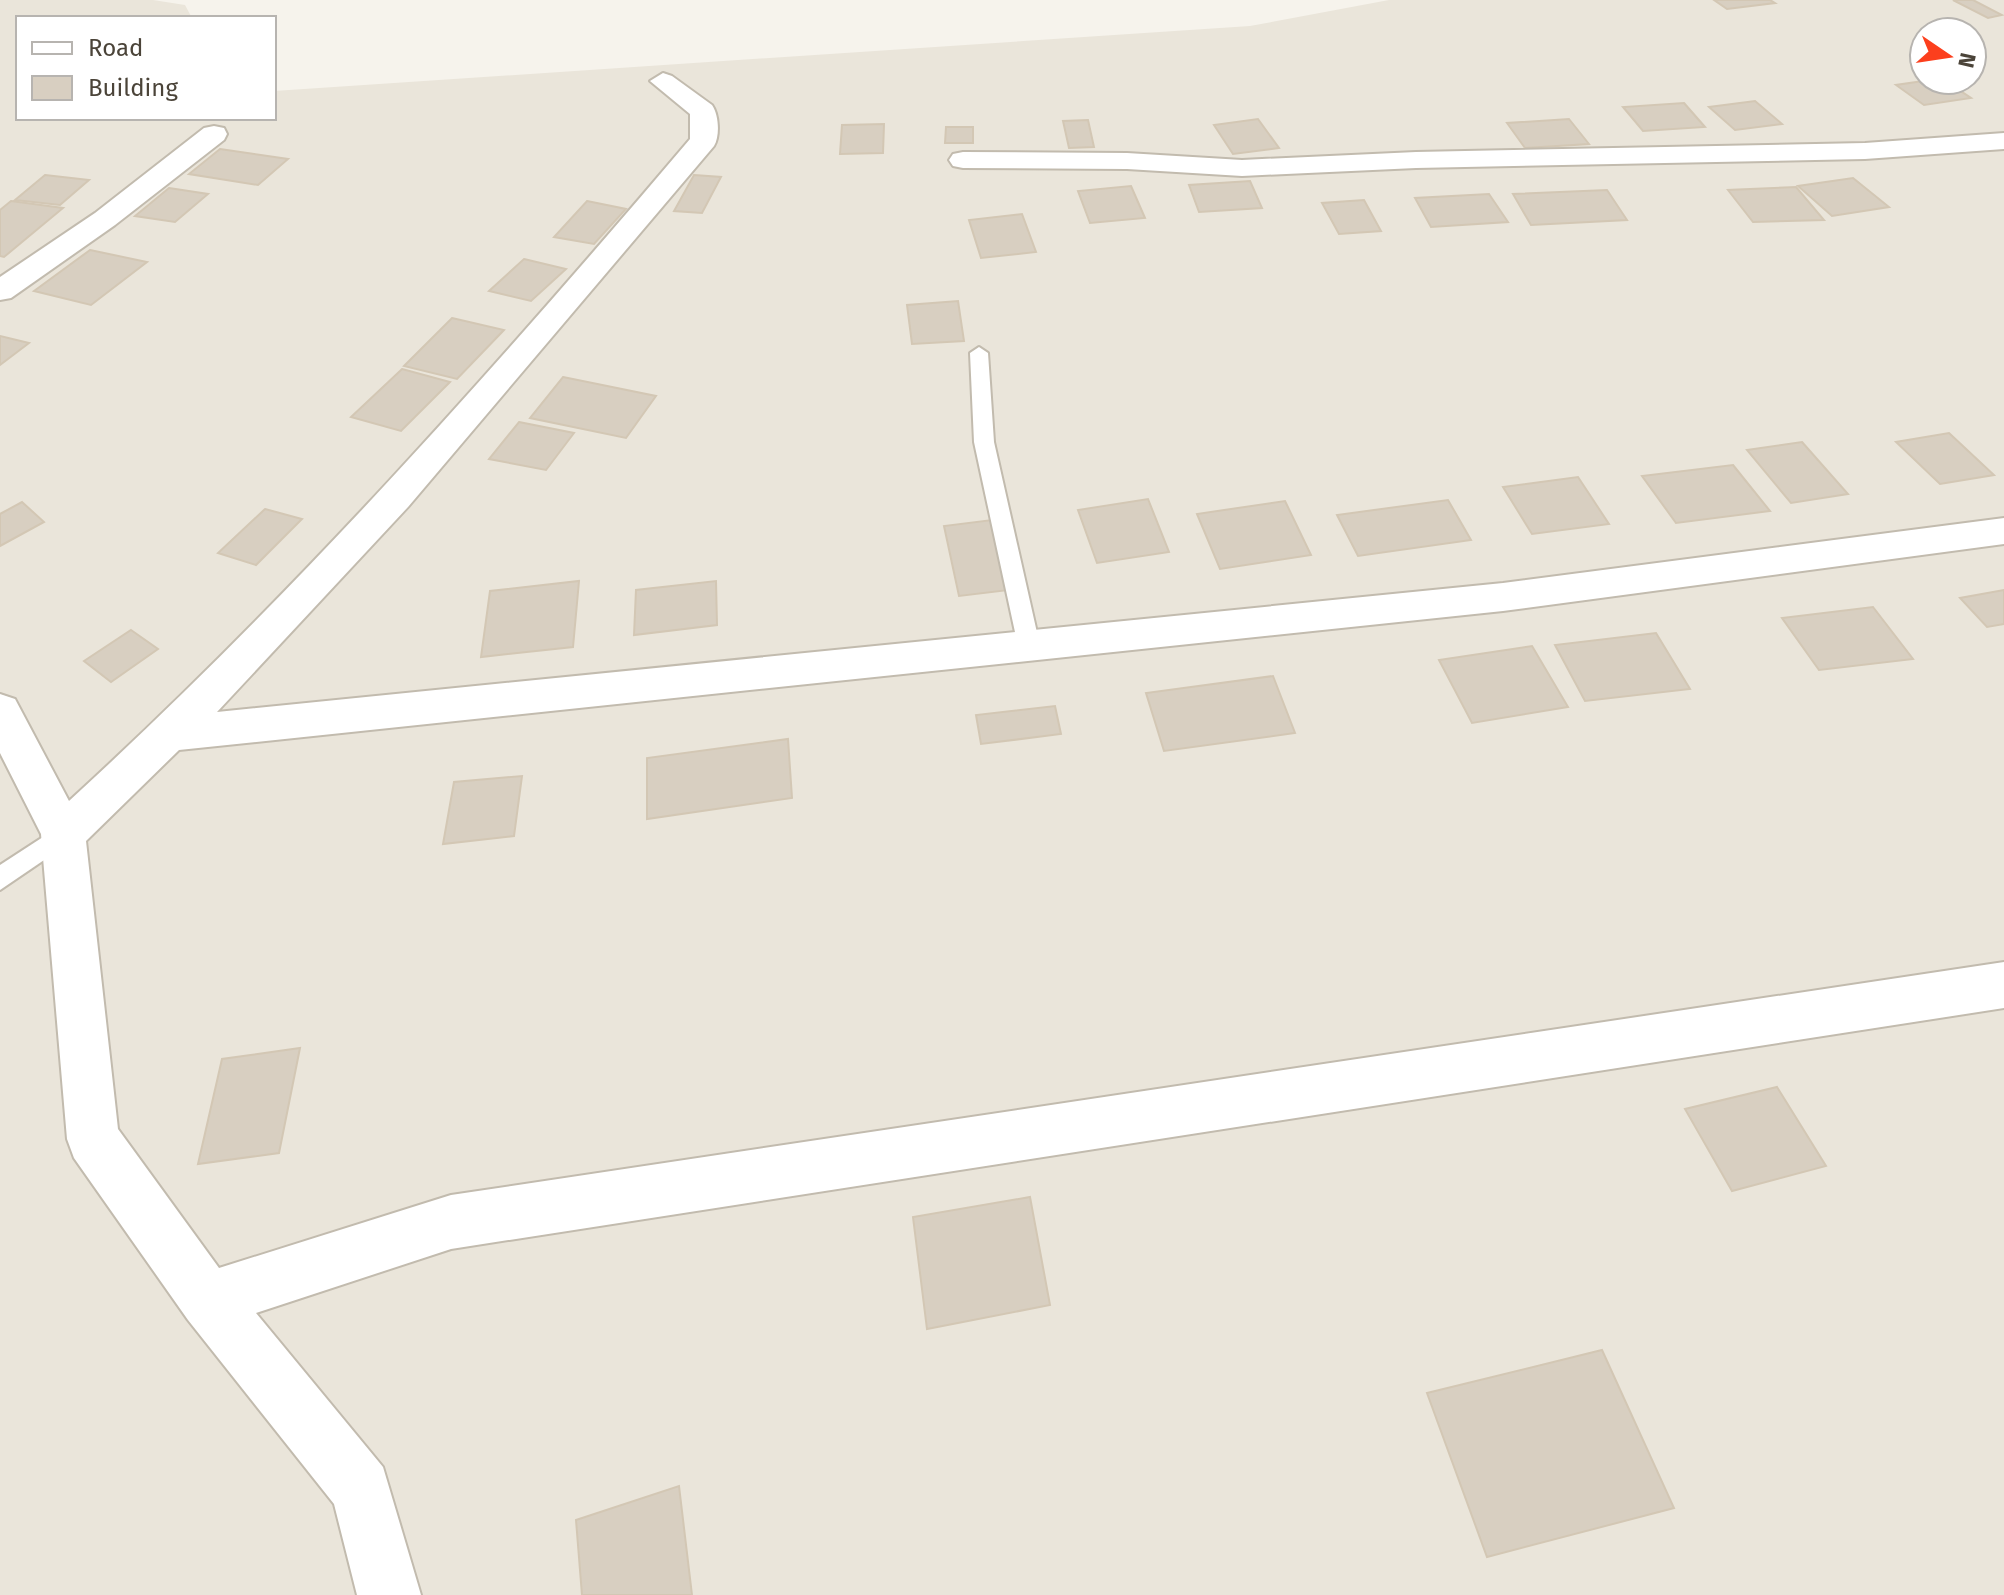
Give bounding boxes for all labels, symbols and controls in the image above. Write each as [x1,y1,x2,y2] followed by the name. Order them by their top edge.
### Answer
[16,16,276,120] legend
[1908,16,1988,96] north arrow
[88,34,143,62] text: Road
[1952,50,1982,71] text: N
[88,74,178,102] text: Building

